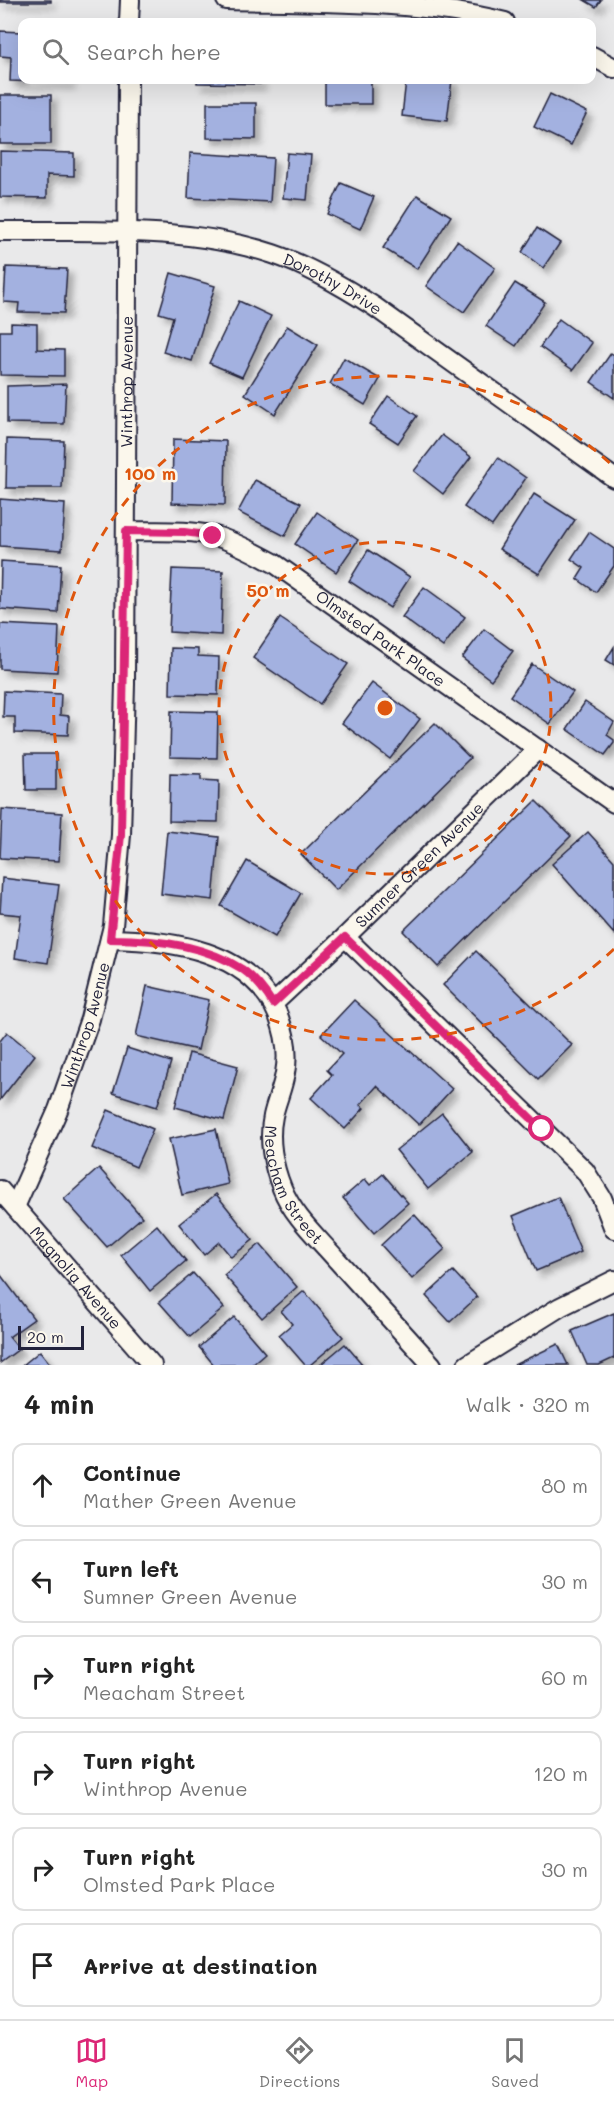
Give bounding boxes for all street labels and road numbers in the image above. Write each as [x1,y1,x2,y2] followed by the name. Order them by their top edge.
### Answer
[280,248,387,319] street label: Dorothy Drive
[115,316,137,448] street label: Winthrop Avenue
[312,585,450,691] street label: Olmsted Park Place
[350,797,488,932] street label: Sumner Green Avenue
[55,960,114,1092] street label: Winthrop Avenue
[261,1125,328,1248] street label: Meacham Street
[26,1221,127,1333] street label: Magnolia Avenue

